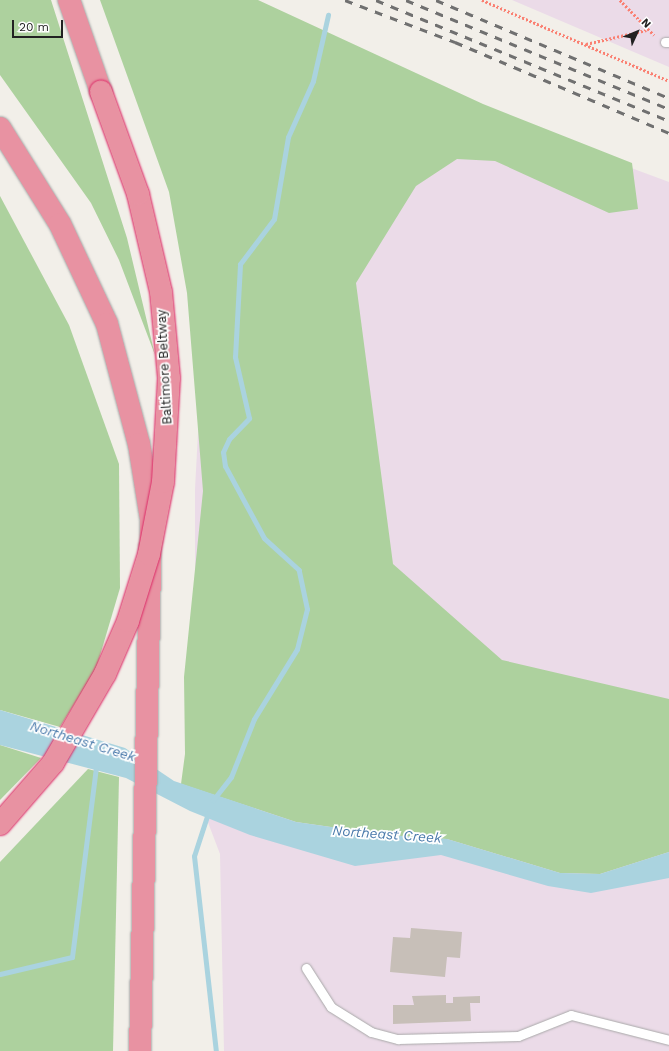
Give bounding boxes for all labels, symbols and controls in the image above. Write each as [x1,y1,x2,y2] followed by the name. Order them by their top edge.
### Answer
[14,12,65,38] scale bar
[617,12,657,52] north arrow
[638,16,654,31] text: N
[19,20,49,34] text: 20 m
[154,309,176,425] street label: Baltimore Beltway
[28,717,138,765] water label: Northeast Creek
[332,822,442,846] water label: Northeast Creek

